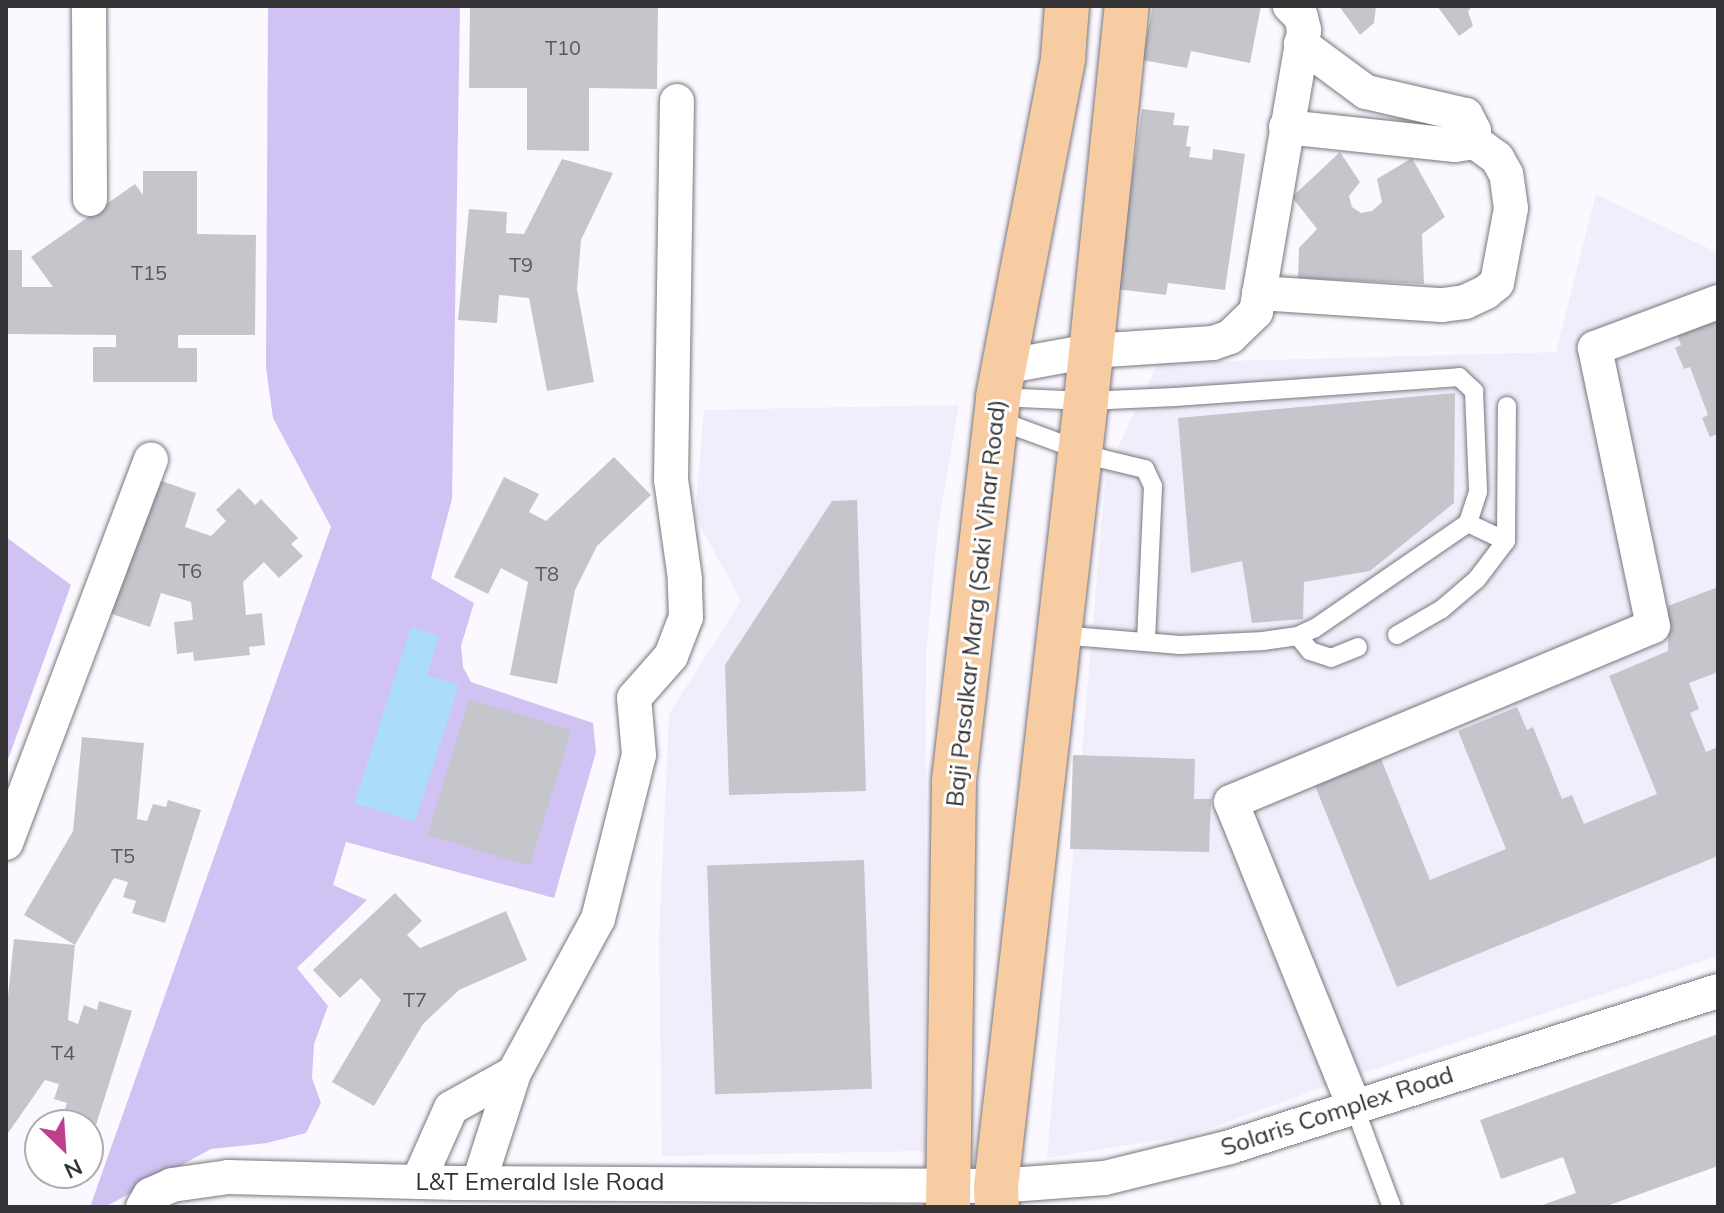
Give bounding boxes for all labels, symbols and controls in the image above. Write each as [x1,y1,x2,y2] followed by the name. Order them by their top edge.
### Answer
[545,35,581,59] house number: T10
[509,252,533,276] house number: T9
[131,260,167,284] house number: T15
[940,398,1012,808] street label: Baji Pasalkar Marg (Saki Vihar Road)
[178,558,202,582] house number: T6
[535,561,559,585] house number: T8
[111,843,135,867] house number: T5
[403,987,427,1011] house number: T7
[51,1040,75,1064] house number: T4
[1217,1060,1457,1162] street label: Solaris Complex Road
[24,1109,104,1189] north arrow
[60,1153,87,1185] text: N
[416,1168,664,1196] street label: L&T Emerald Isle Road

